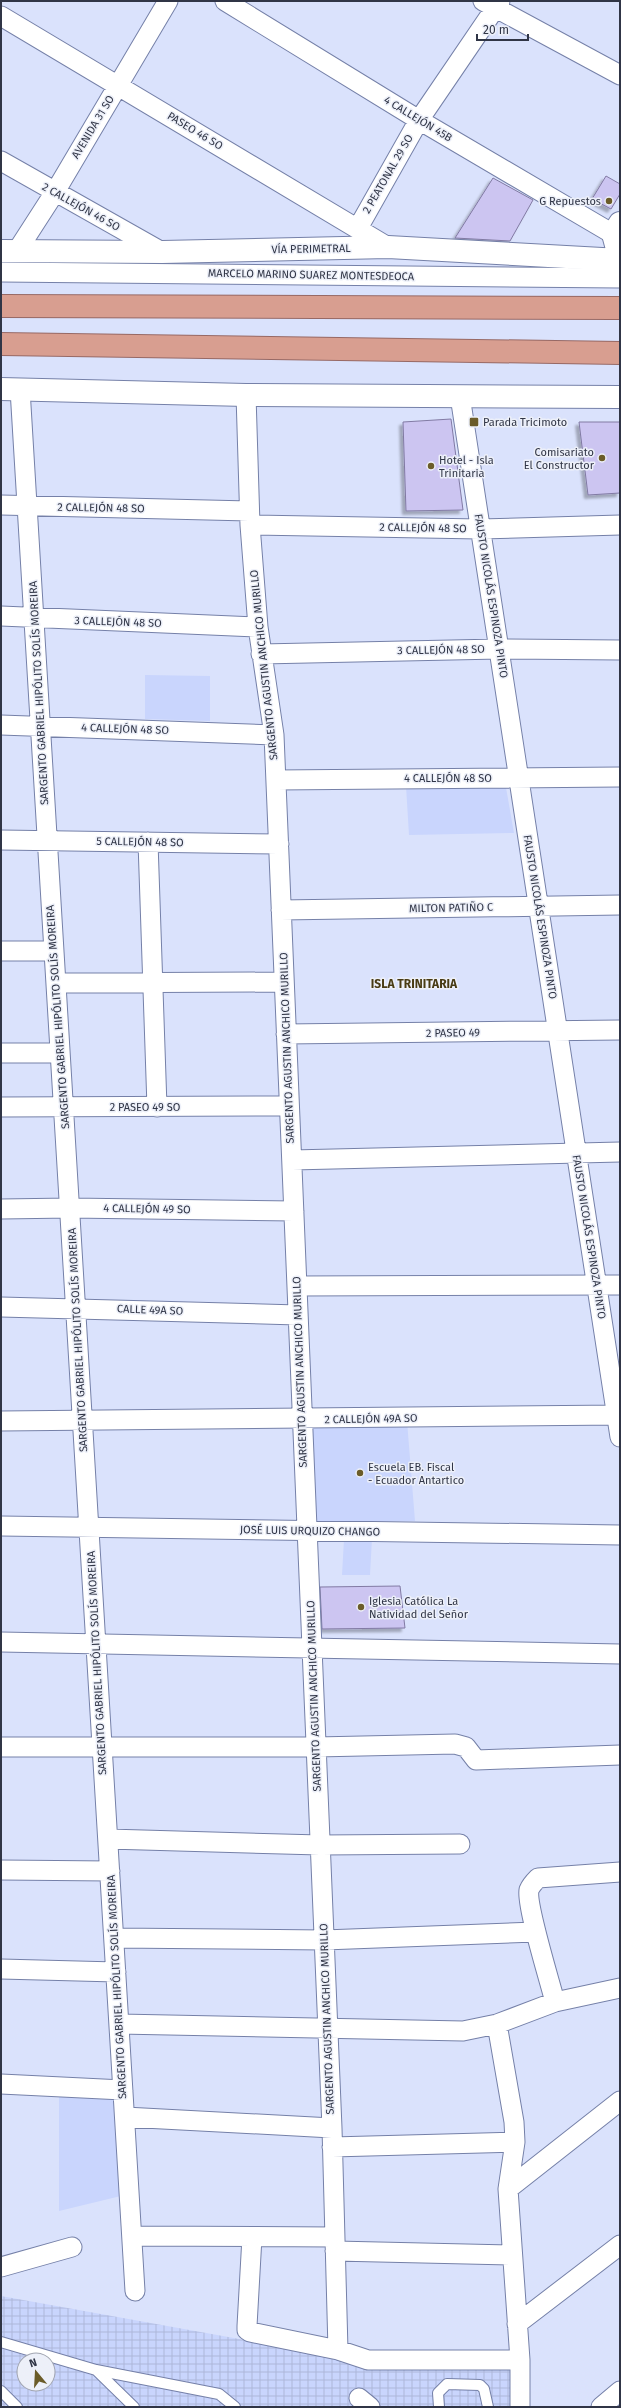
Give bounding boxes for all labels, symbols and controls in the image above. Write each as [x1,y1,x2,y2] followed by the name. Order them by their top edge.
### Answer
[477,16,528,42] scale bar
[483,23,509,37] text: 20 m
[69,93,117,161] street label: AVENIDA 31 SO
[382,93,455,145] street label: 4 CALLEJÓN 45B
[165,109,225,153] street label: PASEO 46 SO
[360,132,416,216] street label: 2 PEATONAL 29 SO
[40,179,123,234] street label: 2 CALLEJÓN 46 SO
[539,195,601,208] place label: G Repuestos
[604,196,614,206] marker: G Repuestos
[271,241,351,256] street label: VÍA PERIMETRAL
[208,267,415,283] street label: MARCELO MARINO SUAREZ MONTESDEOCA
[468,416,480,428] marker: Parada Tricimoto
[483,416,567,429] place label: Parada Tricimoto
[524,446,595,472] place label: Comisariato El Constructor
[597,453,607,463] marker: Comisariato El Constructor
[439,454,494,480] place label: Hotel - Isla Trinitaria
[426,461,436,471] marker: Hotel - Isla Trinitaria
[57,500,145,515] street label: 2 CALLEJÓN 48 SO
[472,513,511,679] street label: FAUSTO NICOLÁS ESPINOZA PINTO
[379,520,467,535] street label: 2 CALLEJÓN 48 SO
[248,569,280,761] street label: SARGENTO AGUSTIN ANCHICO MURILLO
[26,580,51,805] street label: SARGENTO GABRIEL HIPÓLITO SOLÍS MOREIRA
[74,613,162,630] street label: 3 CALLEJÓN 48 SO
[397,642,485,657] street label: 3 CALLEJÓN 48 SO
[81,720,169,737] street label: 4 CALLEJÓN 48 SO
[404,771,492,785] street label: 4 CALLEJÓN 48 SO
[96,834,184,849] street label: 5 CALLEJÓN 48 SO
[521,834,560,1000] street label: FAUSTO NICOLÁS ESPINOZA PINTO
[409,901,493,915] street label: MILTON PATIÑO C
[43,904,72,1129] street label: SARGENTO GABRIEL HIPÓLITO SOLÍS MOREIRA
[277,952,297,1144] street label: SARGENTO AGUSTIN ANCHICO MURILLO
[371,977,458,991] district label: ISLA TRINITARIA
[426,1026,480,1040] street label: 2 PASEO 49
[110,1101,180,1114] street label: 2 PASEO 49 SO
[570,1154,609,1320] street label: FAUSTO NICOLÁS ESPINOZA PINTO
[103,1201,191,1216] street label: 4 CALLEJÓN 49 SO
[65,1227,90,1452] street label: SARGENTO GABRIEL HIPÓLITO SOLÍS MOREIRA
[290,1276,310,1468] street label: SARGENTO AGUSTIN ANCHICO MURILLO
[117,1302,183,1318] street label: CALLE 49A SO
[324,1411,418,1426] street label: 2 CALLEJÓN 49A SO
[368,1461,464,1487] place label: Escuela EB. Fiscal - Ecuador Antartico
[355,1468,365,1478] marker: Escuela EB. Fiscal - Ecuador Antartico
[240,1522,380,1539] street label: JOSÉ LUIS URQUIZO CHANGO
[84,1550,109,1775] street label: SARGENTO GABRIEL HIPÓLITO SOLÍS MOREIRA
[369,1595,469,1621] place label: Iglesia Católica La Natividad del Señor
[304,1600,324,1792] street label: SARGENTO AGUSTIN ANCHICO MURILLO
[356,1602,366,1612] marker: Iglesia Católica La Natividad del Señor
[104,1874,129,2099] street label: SARGENTO GABRIEL HIPÓLITO SOLÍS MOREIRA
[317,1923,337,2115] street label: SARGENTO AGUSTIN ANCHICO MURILLO
[16,2352,56,2392] north arrow
[28,2356,39,2370] text: N

